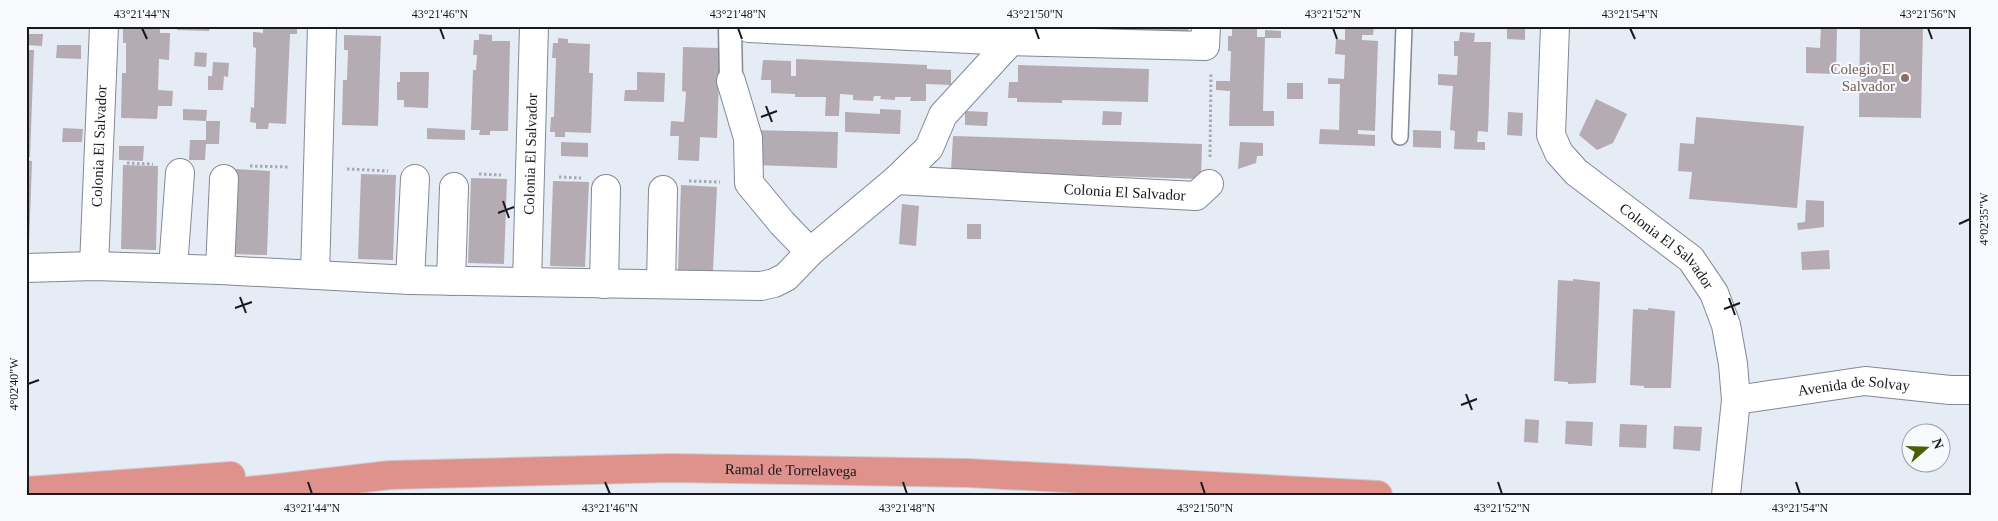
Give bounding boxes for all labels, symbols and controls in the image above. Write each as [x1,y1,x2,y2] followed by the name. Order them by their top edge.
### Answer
[114,7,171,21] text: 43°21'44"N
[412,7,469,21] text: 43°21'46"N
[710,7,767,21] text: 43°21'48"N
[1007,7,1064,21] text: 43°21'50"N
[1305,7,1362,21] text: 43°21'52"N
[1602,7,1659,21] text: 43°21'54"N
[1900,7,1957,21] text: 43°21'56"N
[1830,61,1895,94] place label: Colegio El Salvador
[1899,72,1911,84] marker: Colegio El Salvador
[88,85,110,207] street label: Colonia El Salvador
[521,93,540,215] street label: Colonia El Salvador
[1063,181,1186,203] street label: Colonia El Salvador
[1977,192,1991,246] text: 4°02'35"W
[1617,200,1717,292] street label: Colonia El Salvador
[7,357,21,411] text: 4°02'40"W
[1797,373,1911,399] street label: Avenida de Solvay
[1900,424,1950,474] north arrow
[1929,436,1947,451] text: N
[725,461,857,479] street label: Ramal de Torrelavega
[284,501,341,515] text: 43°21'44"N
[582,501,639,515] text: 43°21'46"N
[879,501,936,515] text: 43°21'48"N
[1177,501,1234,515] text: 43°21'50"N
[1474,501,1531,515] text: 43°21'52"N
[1772,501,1829,515] text: 43°21'54"N

